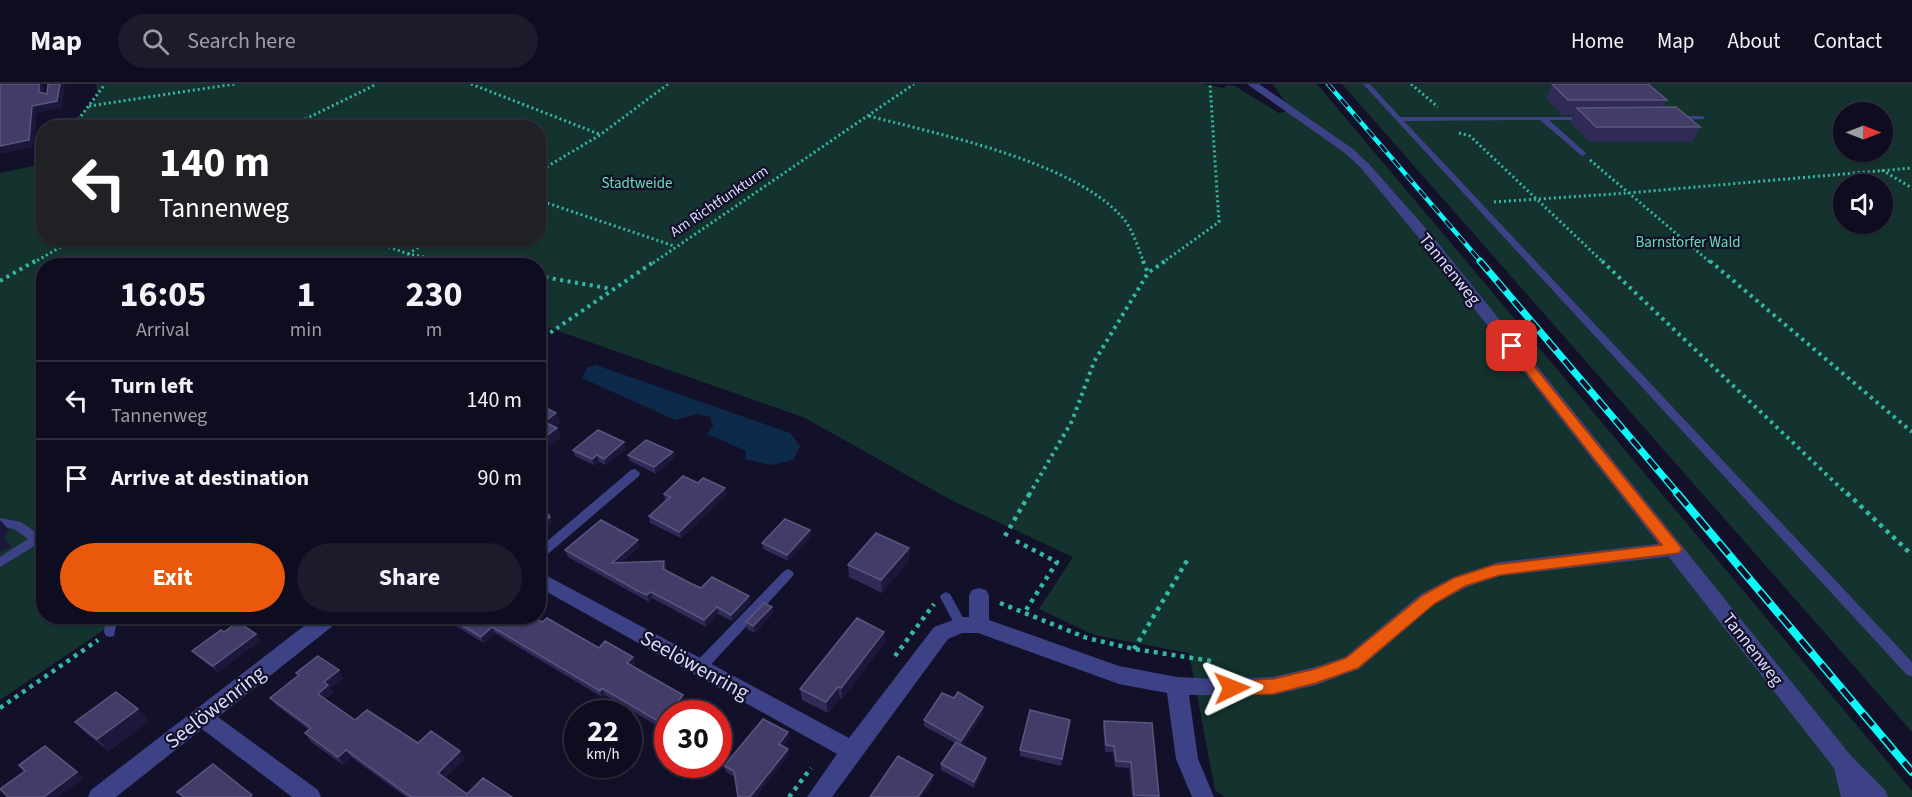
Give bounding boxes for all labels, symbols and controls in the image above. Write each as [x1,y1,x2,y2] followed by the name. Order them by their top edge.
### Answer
[118,14,538,68] search box
[30,21,82,61] text: Map
[139,25,172,58] icon: search
[187,25,296,57] text: Search here
[1571,26,1624,56] text: Home
[1657,26,1695,56] text: Map
[1728,26,1780,56] text: About
[1813,26,1882,56] text: Contact
[1833,102,1893,162] north arrow
[1833,102,1893,234] map controls
[159,133,270,193] text: 140 m
[60,144,138,222] icon: left
[666,161,773,242] street label: Am Richtfunkturm
[602,173,673,194] park label: Stadtweide
[1833,174,1893,234] button: sound
[159,189,289,228] text: Tannenweg
[1413,228,1487,311] street label: Tannenweg
[1635,232,1741,253] park label: Barnstorfer Wald
[119,269,206,320] text: 16:05
[296,269,315,320] text: 1
[406,269,463,320] text: 230
[136,316,190,344] text: Arrival
[290,316,322,344] text: min
[426,316,442,344] text: m
[1486,320,1537,371] pin
[1495,329,1528,362] icon: arrive
[111,370,193,402] text: Turn left
[60,384,93,417] icon: left
[467,384,522,416] text: 140 m
[111,402,207,430] text: Tannenweg
[60,462,93,495] icon: arrive
[111,462,309,494] text: Arrive at destination
[477,462,522,494] text: 90 m
[60,543,285,612] button: Exit
[297,543,522,612] button: Share
[1716,607,1789,691] street label: Tannenweg
[635,623,755,707] street label: Seelöwenring
[1200,656,1264,720] position arrow
[158,658,272,756] street label: Seelöwenring
[654,700,732,778] speed limit sign: 30
[587,710,619,753] text: 22
[586,744,620,765] text: km/h

